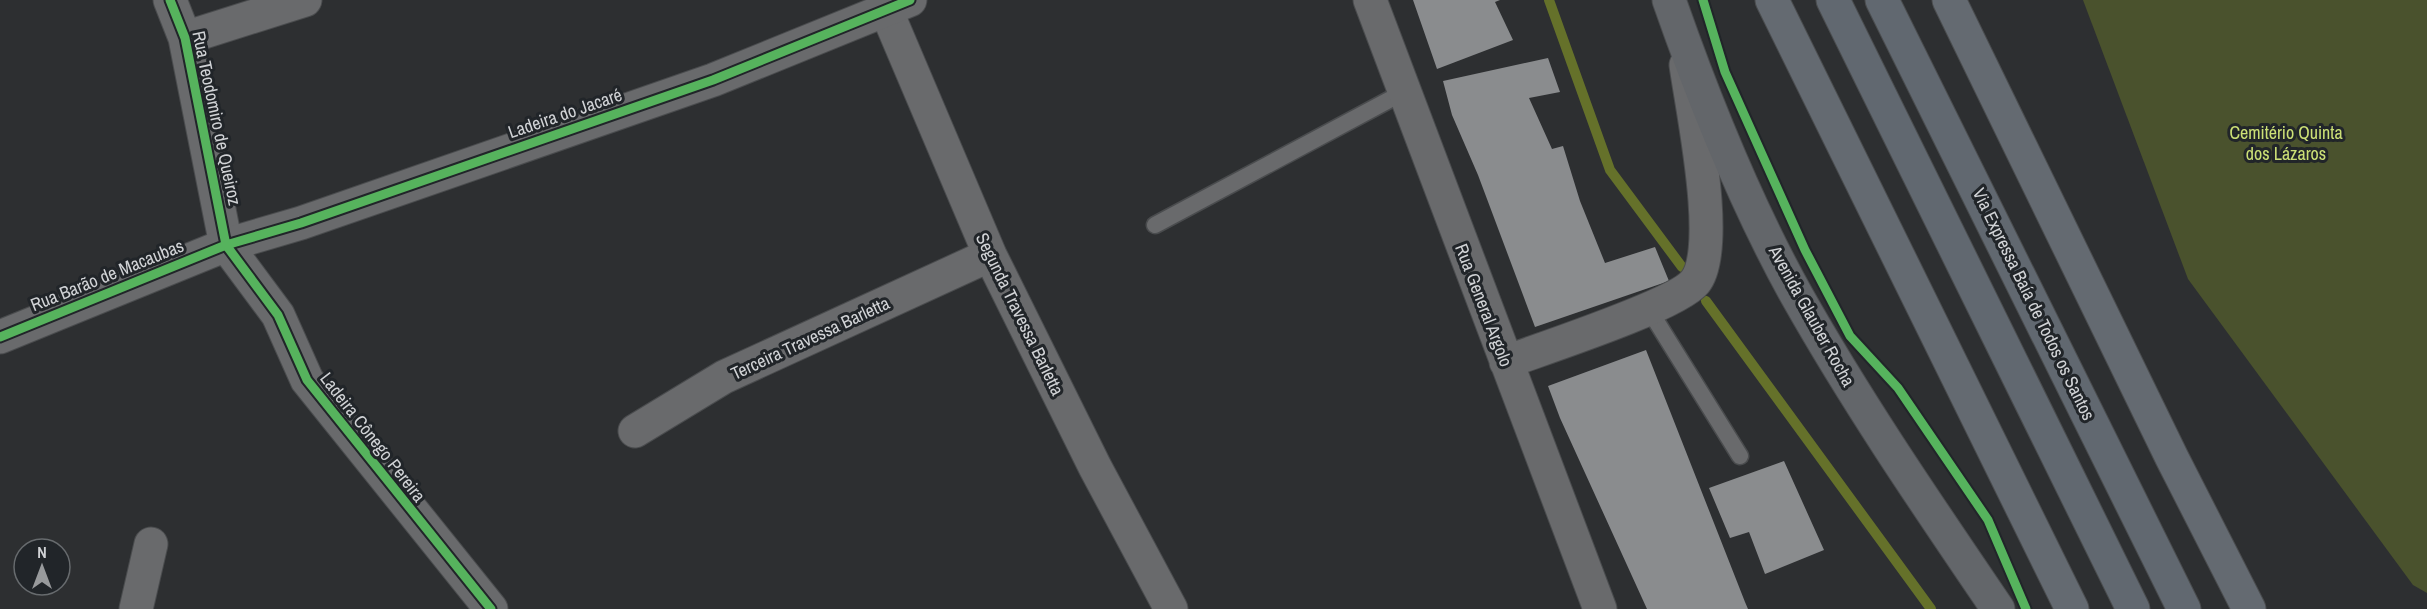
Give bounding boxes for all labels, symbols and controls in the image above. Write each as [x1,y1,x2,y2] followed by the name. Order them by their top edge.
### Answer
[186,28,248,208] street label: Rua Teodomiro de Queiroz
[505,82,625,144] street label: Ladeira do Jacaré
[2229,120,2343,166] park label: Cemitério Quinta dos Lázaros
[1967,184,2101,424] street label: Via Expressa Baía de Todos os Santos
[970,228,1070,400] street label: Segunda Travessa Barletta
[27,233,187,317] street label: Rua Barão de Macaubas
[1449,240,1519,370] street label: Rua General Argolo
[1762,240,1861,391] street label: Avenida Glauber Rocha
[727,290,893,386] street label: Terceira Travessa Barletta
[314,367,432,507] street label: Ladeira Cônego Pereira
[12,537,72,597] north arrow
[37,541,47,563] text: N

